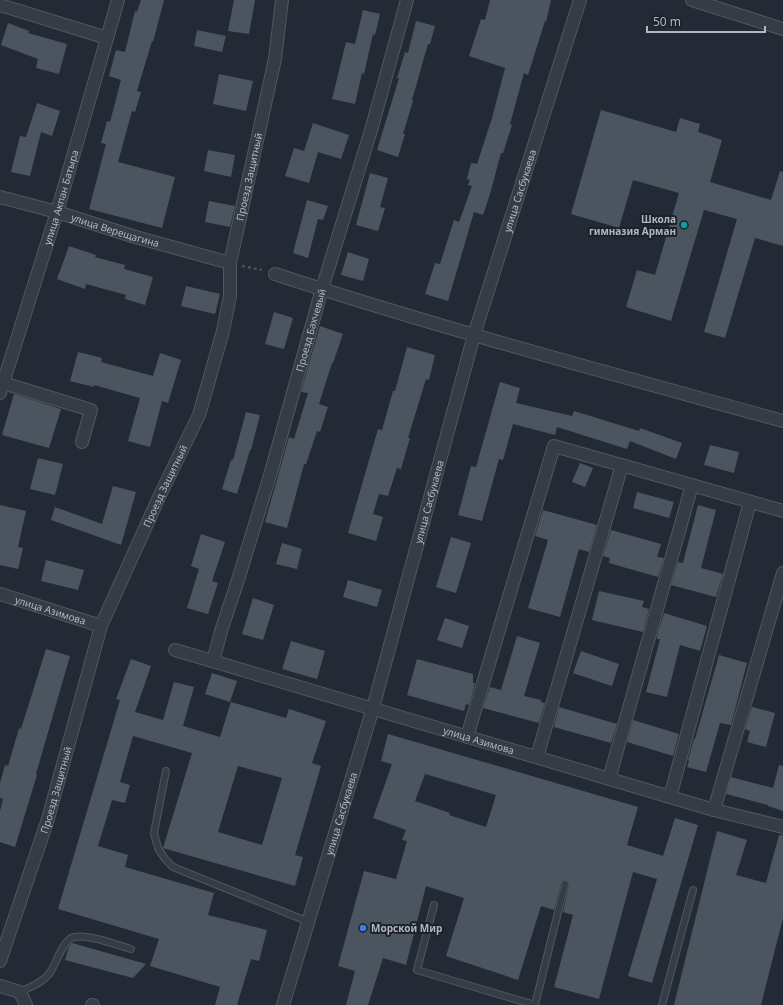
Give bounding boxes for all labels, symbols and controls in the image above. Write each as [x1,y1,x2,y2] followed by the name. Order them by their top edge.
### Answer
[647,8,765,34] scale bar
[653,13,681,30] text: 50 m
[233,132,265,222] street label: Проезд Защитный
[40,148,82,247] street label: улица Акпан Батыра
[500,148,539,234] street label: улица Сасбукаева
[69,210,161,250] street label: улица Верещагина
[589,212,676,238] place label: Школа гимназия Арман
[679,220,689,230] marker: Школа гимназия Арман
[292,287,329,373] street label: Проезд Бахчевый
[139,442,190,529] street label: Проезд Защитный
[411,458,447,545] street label: улица Сасбукаева
[13,592,88,628] street label: улица Азимова
[442,723,516,757] street label: улица Азимова
[37,745,75,835] street label: Проезд Защитный
[322,770,360,857] street label: улица Сасбукаева
[371,921,442,935] place label: Морской Мир
[358,923,368,933] marker: Морской Мир

